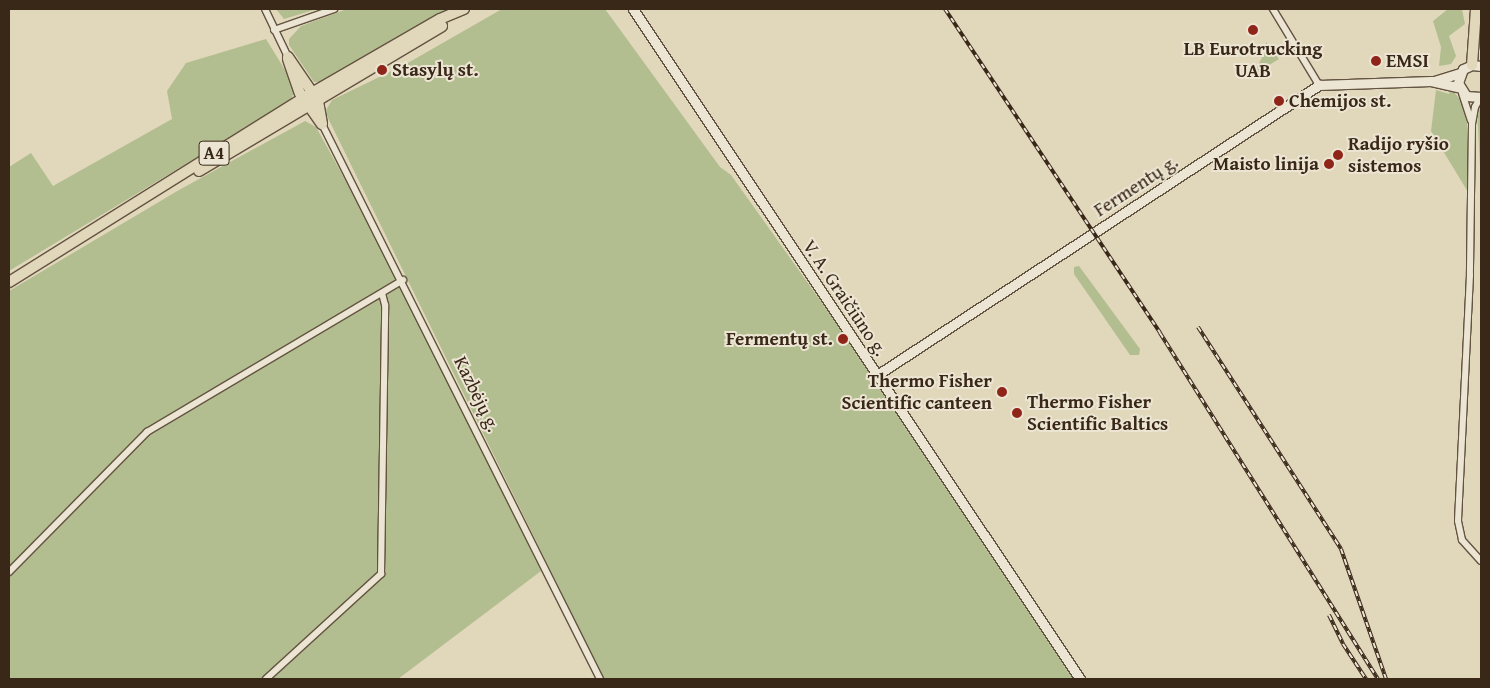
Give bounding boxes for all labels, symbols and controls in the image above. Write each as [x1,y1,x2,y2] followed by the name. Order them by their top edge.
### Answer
[1247,24,1259,36] marker: LB Eurotrucking UAB
[1184,38,1322,82] place label: LB Eurotrucking UAB
[1386,50,1429,72] place label: EMSI
[1370,55,1382,67] marker: EMSI
[392,59,479,81] place label: Stasylų st.
[376,64,388,76] marker: Stasylų st.
[1289,90,1391,112] place label: Chemijos st.
[1273,95,1285,107] marker: Chemijos st.
[1348,133,1449,177] place label: Radijo ryšio sistemos
[198,138,230,168] road number: A4
[1332,149,1344,161] marker: Radijo ryšio sistemos
[1090,150,1182,222] street label: Fermentų g.
[1213,153,1319,175] place label: Maisto linija
[1323,158,1335,170] marker: Maisto linija
[798,236,892,360] street label: V. A. Graičiūno g.
[726,328,833,350] place label: Fermentų st.
[837,333,849,345] marker: Fermentų st.
[449,353,505,435] street label: Kazbėjų g.
[841,370,992,414] place label: Thermo Fisher Scientific canteen
[996,386,1008,398] marker: Thermo Fisher Scientific canteen
[1027,391,1168,435] place label: Thermo Fisher Scientific Baltics
[1011,407,1023,419] marker: Thermo Fisher Scientific Baltics

